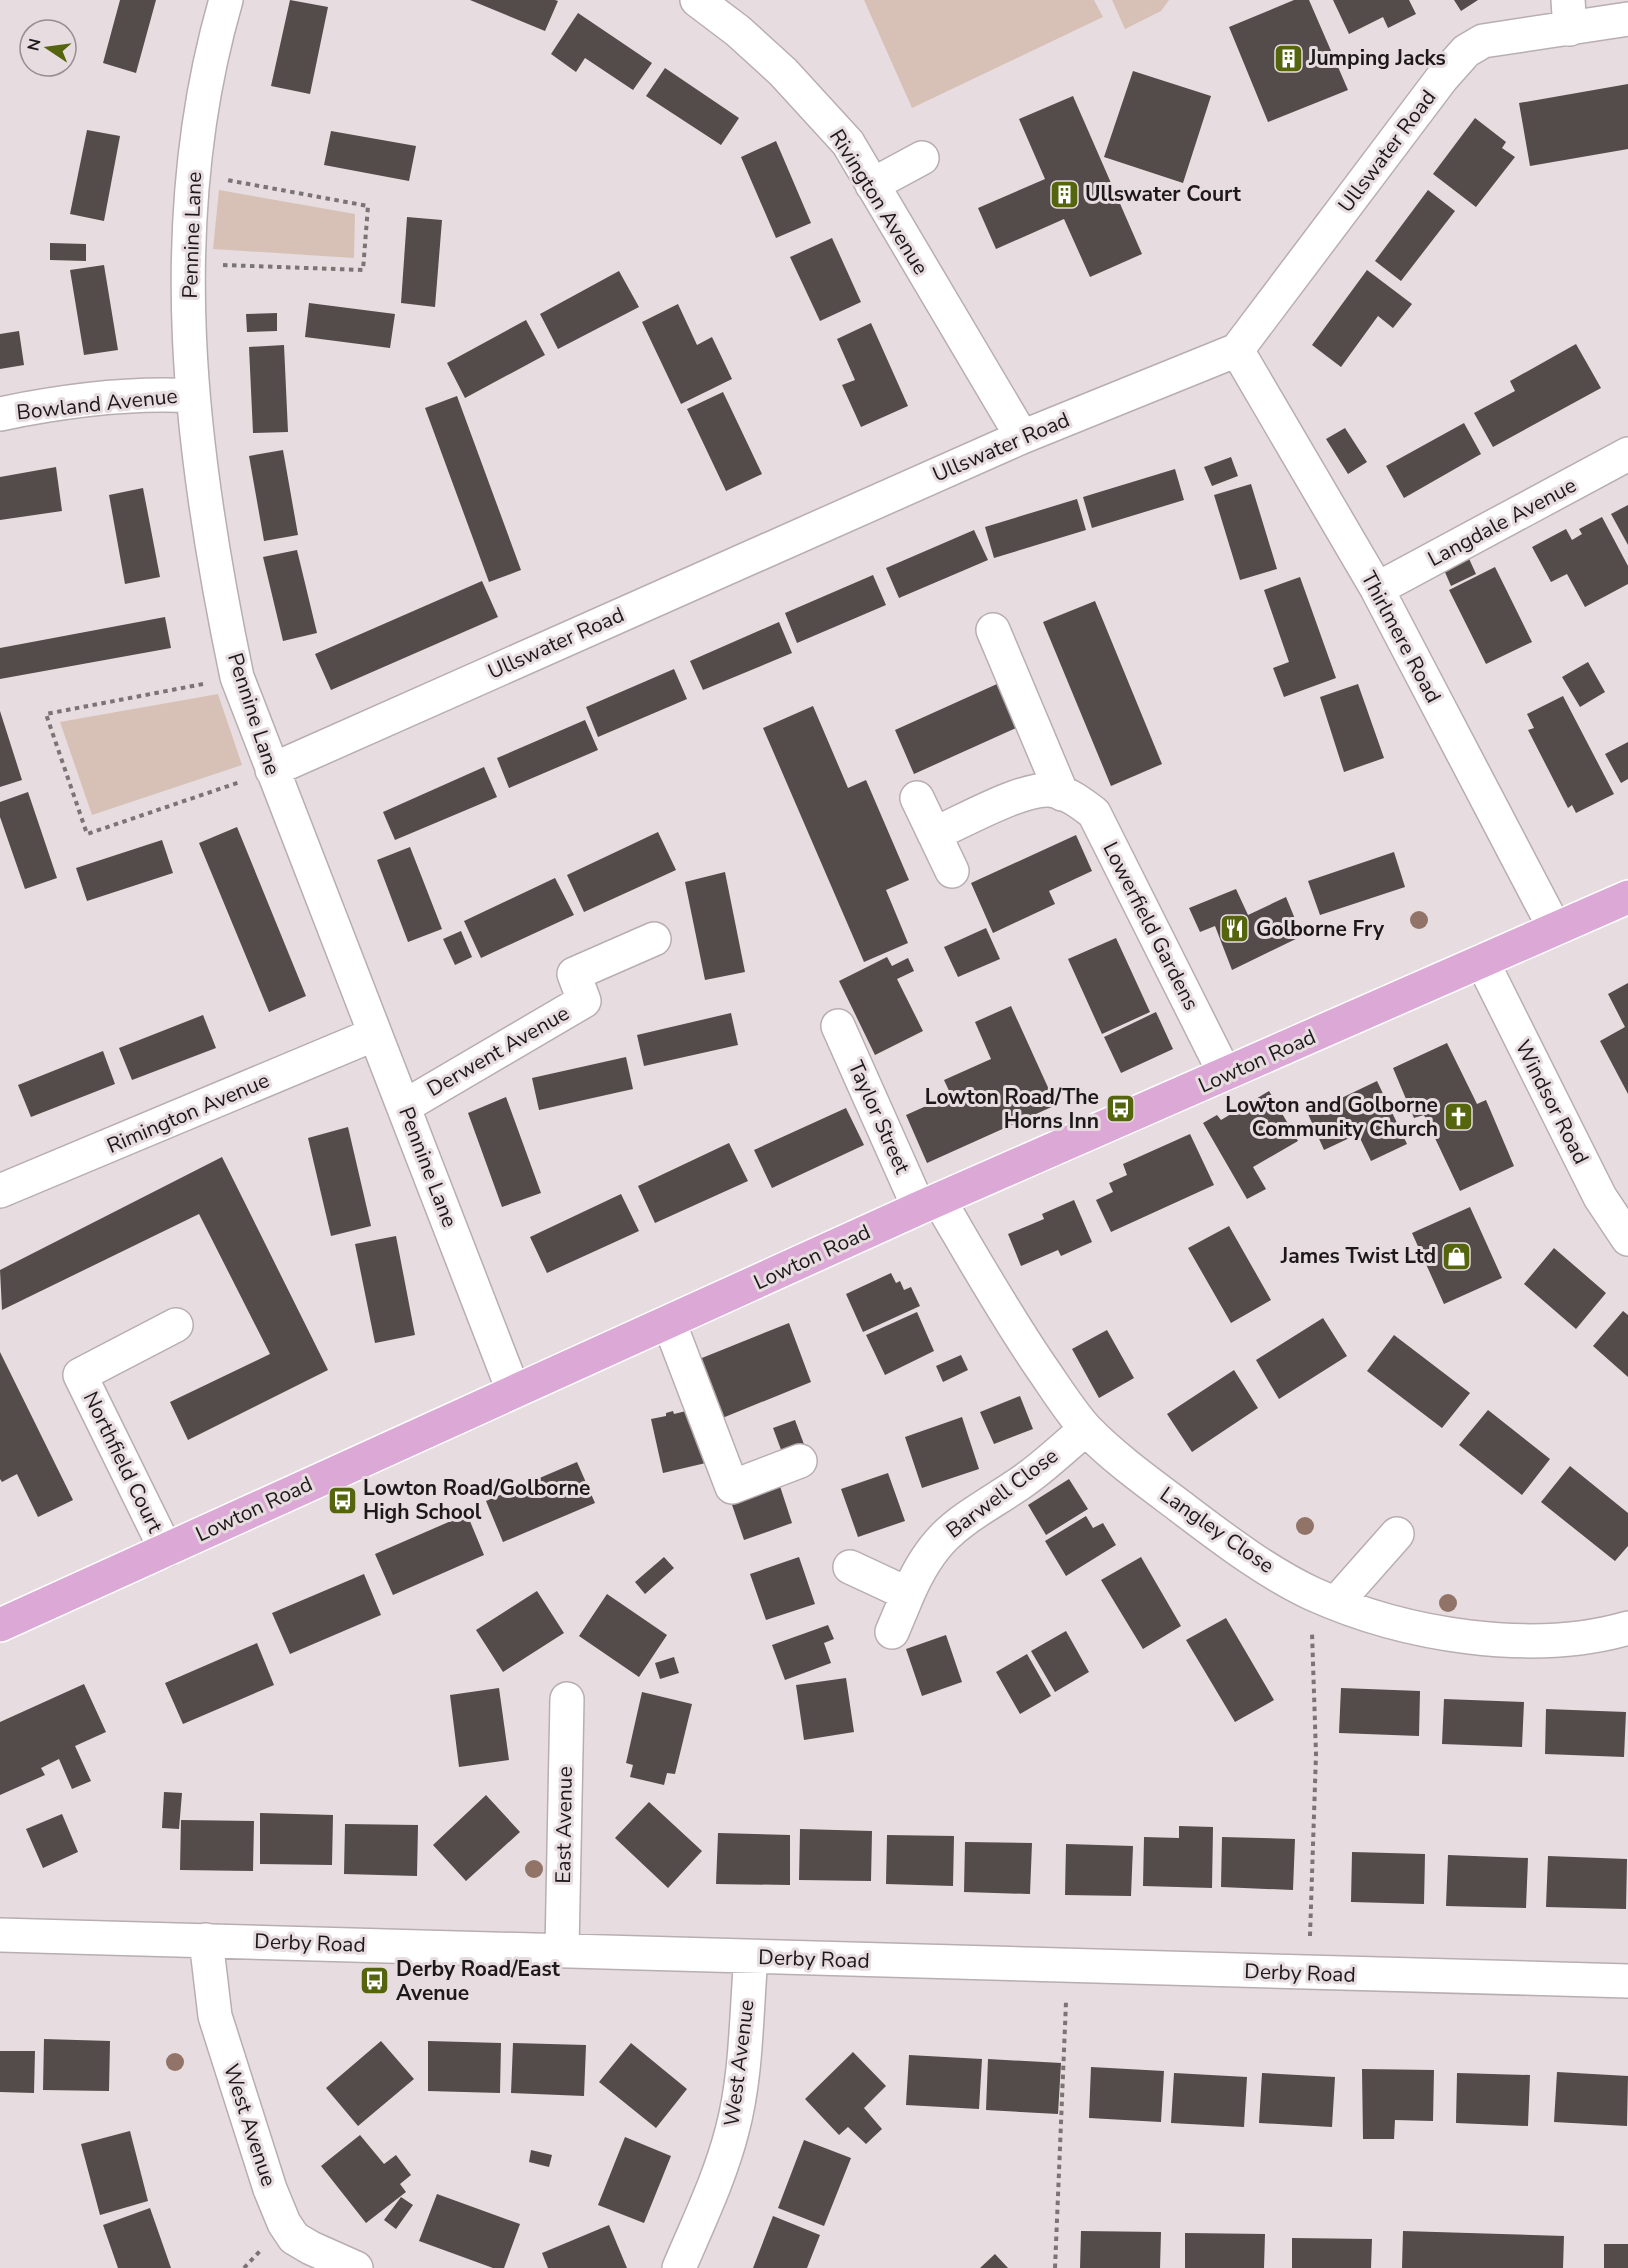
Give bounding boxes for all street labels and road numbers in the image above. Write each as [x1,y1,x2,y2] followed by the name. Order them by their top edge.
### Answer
[1332,84,1442,218] street label: Ullswater Road
[823,124,935,280] street label: Rivington Avenue
[176,171,208,299] street label: Pennine Lane
[15,382,179,426] street label: Bowland Avenue
[928,406,1074,488] street label: Ullswater Road
[1423,471,1581,573] street label: Langdale Avenue
[1355,566,1447,708] street label: Thirlmere Road
[483,600,629,686] street label: Ullswater Road
[221,649,287,779] street label: Pennine Lane
[1096,837,1206,1015] street label: Lowerfield Gardens
[422,999,574,1103] street label: Derwent Avenue
[1194,1023,1320,1099] street label: Lowton Road
[1509,1035,1595,1169] street label: Windsor Road
[842,1056,917,1178] street label: Taylor Street
[103,1066,273,1160] street label: Rimington Avenue
[392,1103,464,1231] street label: Pennine Lane
[749,1218,875,1296] street label: Lowton Road
[77,1387,170,1538] street label: Northfield Court
[940,1442,1064,1544] street label: Barwell Close
[191,1470,317,1548] street label: Lowton Road
[1154,1480,1280,1580] street label: Langley Close
[549,1766,579,1884] street label: East Avenue
[254,1927,366,1959] street label: Derby Road
[758,1943,870,1975] street label: Derby Road
[1244,1957,1356,1989] street label: Derby Road
[717,1998,761,2128] street label: West Avenue
[217,2060,283,2190] street label: West Avenue

